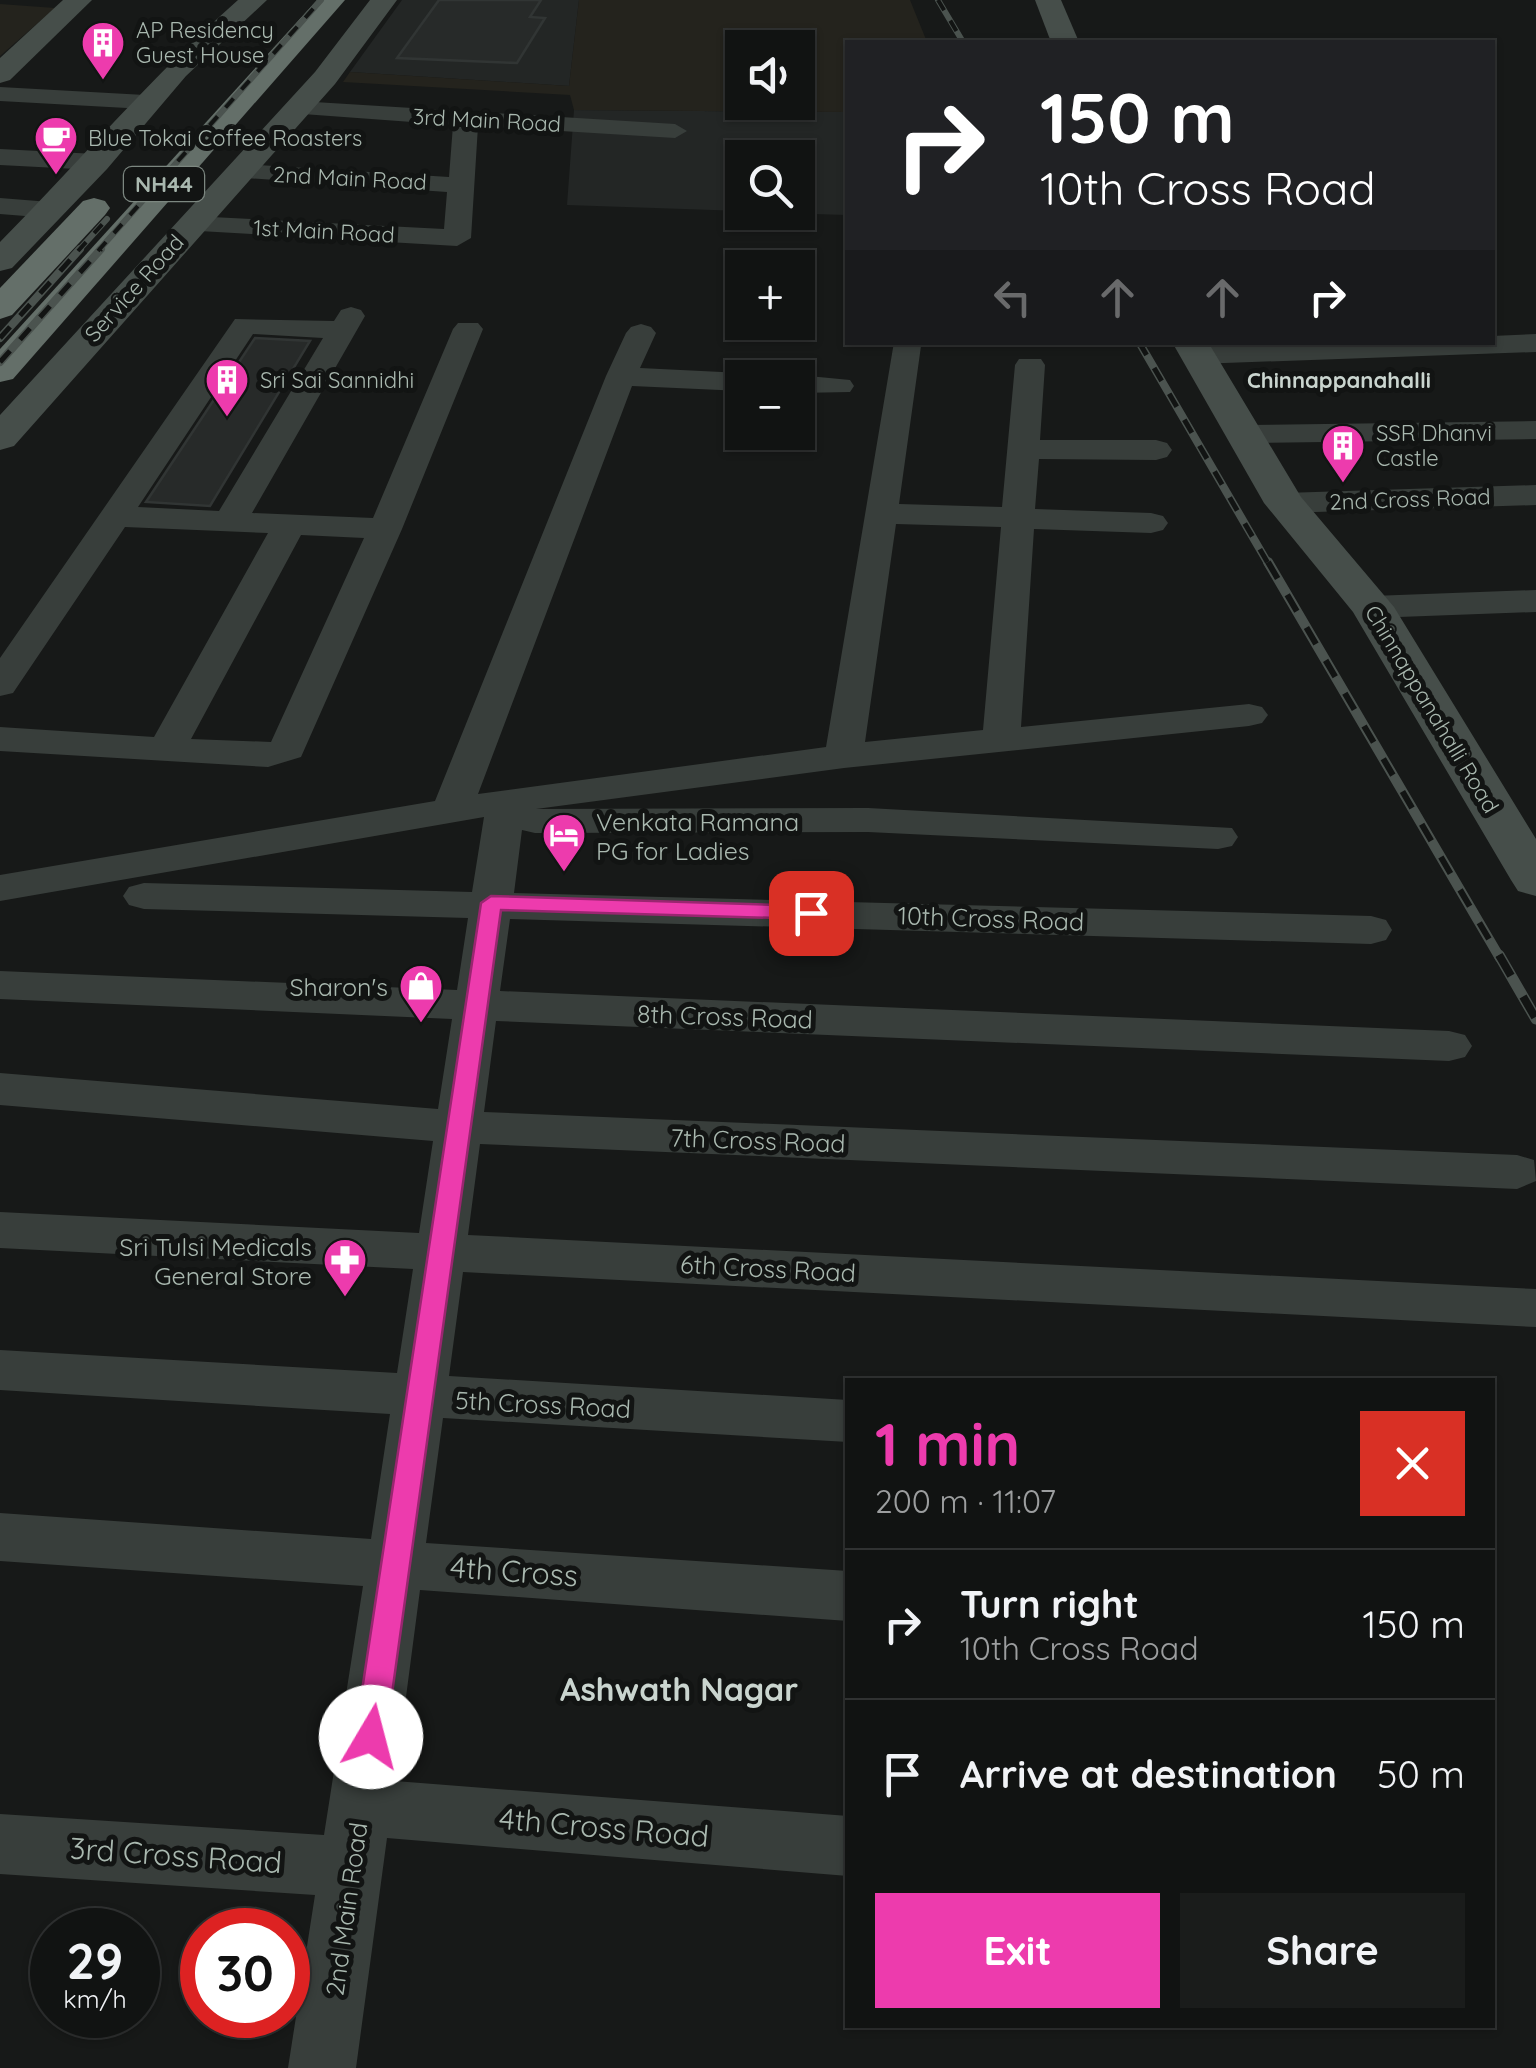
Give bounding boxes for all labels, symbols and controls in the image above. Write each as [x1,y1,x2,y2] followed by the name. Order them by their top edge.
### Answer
[136,16,274,69] place label: AP Residency Guest House
[80,20,126,81] building icon: AP Residency Guest House
[725,30,815,450] map controls
[725,30,815,120] button: sound
[1040,73,1235,161] text: 150 m
[875,80,1005,210] icon: right
[412,102,562,138] street label: 3rd Main Road
[33,115,79,176] cafe icon: Blue Tokai Coffee Roasters
[88,124,362,152] place label: Blue Tokai Coffee Roasters
[725,140,815,230] button: search
[272,160,428,196] street label: 2nd Main Road
[1040,160,1376,216] text: 10th Cross Road
[124,167,204,201] road number: NH44
[253,213,395,249] street label: 1st Main Road
[78,228,190,348] street label: Service Road
[725,250,815,340] button: +
[985,270,1040,325] icon: left
[1090,270,1145,325] icon: ahead
[1195,270,1250,325] icon: ahead
[1300,270,1355,325] icon: right
[204,357,250,418] building icon: Sri Sai Sannidhi
[725,360,815,450] button: −
[260,366,414,394] place label: Sri Sai Sannidhi
[1247,366,1431,394] district label: Chinnappanahalli
[1376,419,1492,472] place label: SSR Dhanvi Castle
[1320,423,1366,484] building icon: SSR Dhanvi Castle
[1329,482,1491,516] street label: 2nd Cross Road
[1359,600,1505,818] street label: Chinnappanahalli Road
[596,806,799,866] place label: Venkata Ramana PG for Ladies
[541,812,587,873] hotel icon: Venkata Ramana PG for Ladies
[769,871,854,956] pin
[784,886,839,941] icon: arrive
[897,899,1085,937] street label: 10th Cross Road
[398,963,444,1024] shop icon: Sharon's
[289,971,388,1002] place label: Sharon's
[637,997,813,1035] street label: 8th Cross Road
[670,1121,846,1159] street label: 7th Cross Road
[119,1231,312,1291] place label: Sri Tulsi Medicals General Store
[322,1237,368,1298] pharmacy icon: Sri Tulsi Medicals General Store
[679,1248,857,1288] street label: 6th Cross Road
[454,1384,632,1424] street label: 5th Cross Road
[875,1406,1020,1481] text: 1 min
[1360,1411,1465,1516] button: close
[875,1481,1056,1521] text: 200 m · 11:07
[449,1548,579,1594] street label: 4th Cross
[960,1580,1139,1628] text: Turn right
[875,1597,930,1652] icon: right
[1363,1600,1465,1648] text: 150 m
[960,1628,1199,1668] text: 10th Cross Road
[560,1669,798,1709] district label: Ashwath Nagar
[319,1685,423,1789] position arrow
[875,1747,930,1802] icon: arrive
[960,1750,1337,1798] text: Arrive at destination
[1377,1750,1465,1798] text: 50 m
[497,1799,711,1855] street label: 4th Cross Road
[318,1820,374,1998] street label: 2nd Main Road
[69,1829,283,1881] street label: 3rd Cross Road
[875,1893,1160,2008] button: Exit
[1180,1893,1465,2008] button: Share
[180,1908,310,2038] speed limit sign: 30
[67,1929,123,1992] text: 29
[63,1983,127,2014] text: km/h

